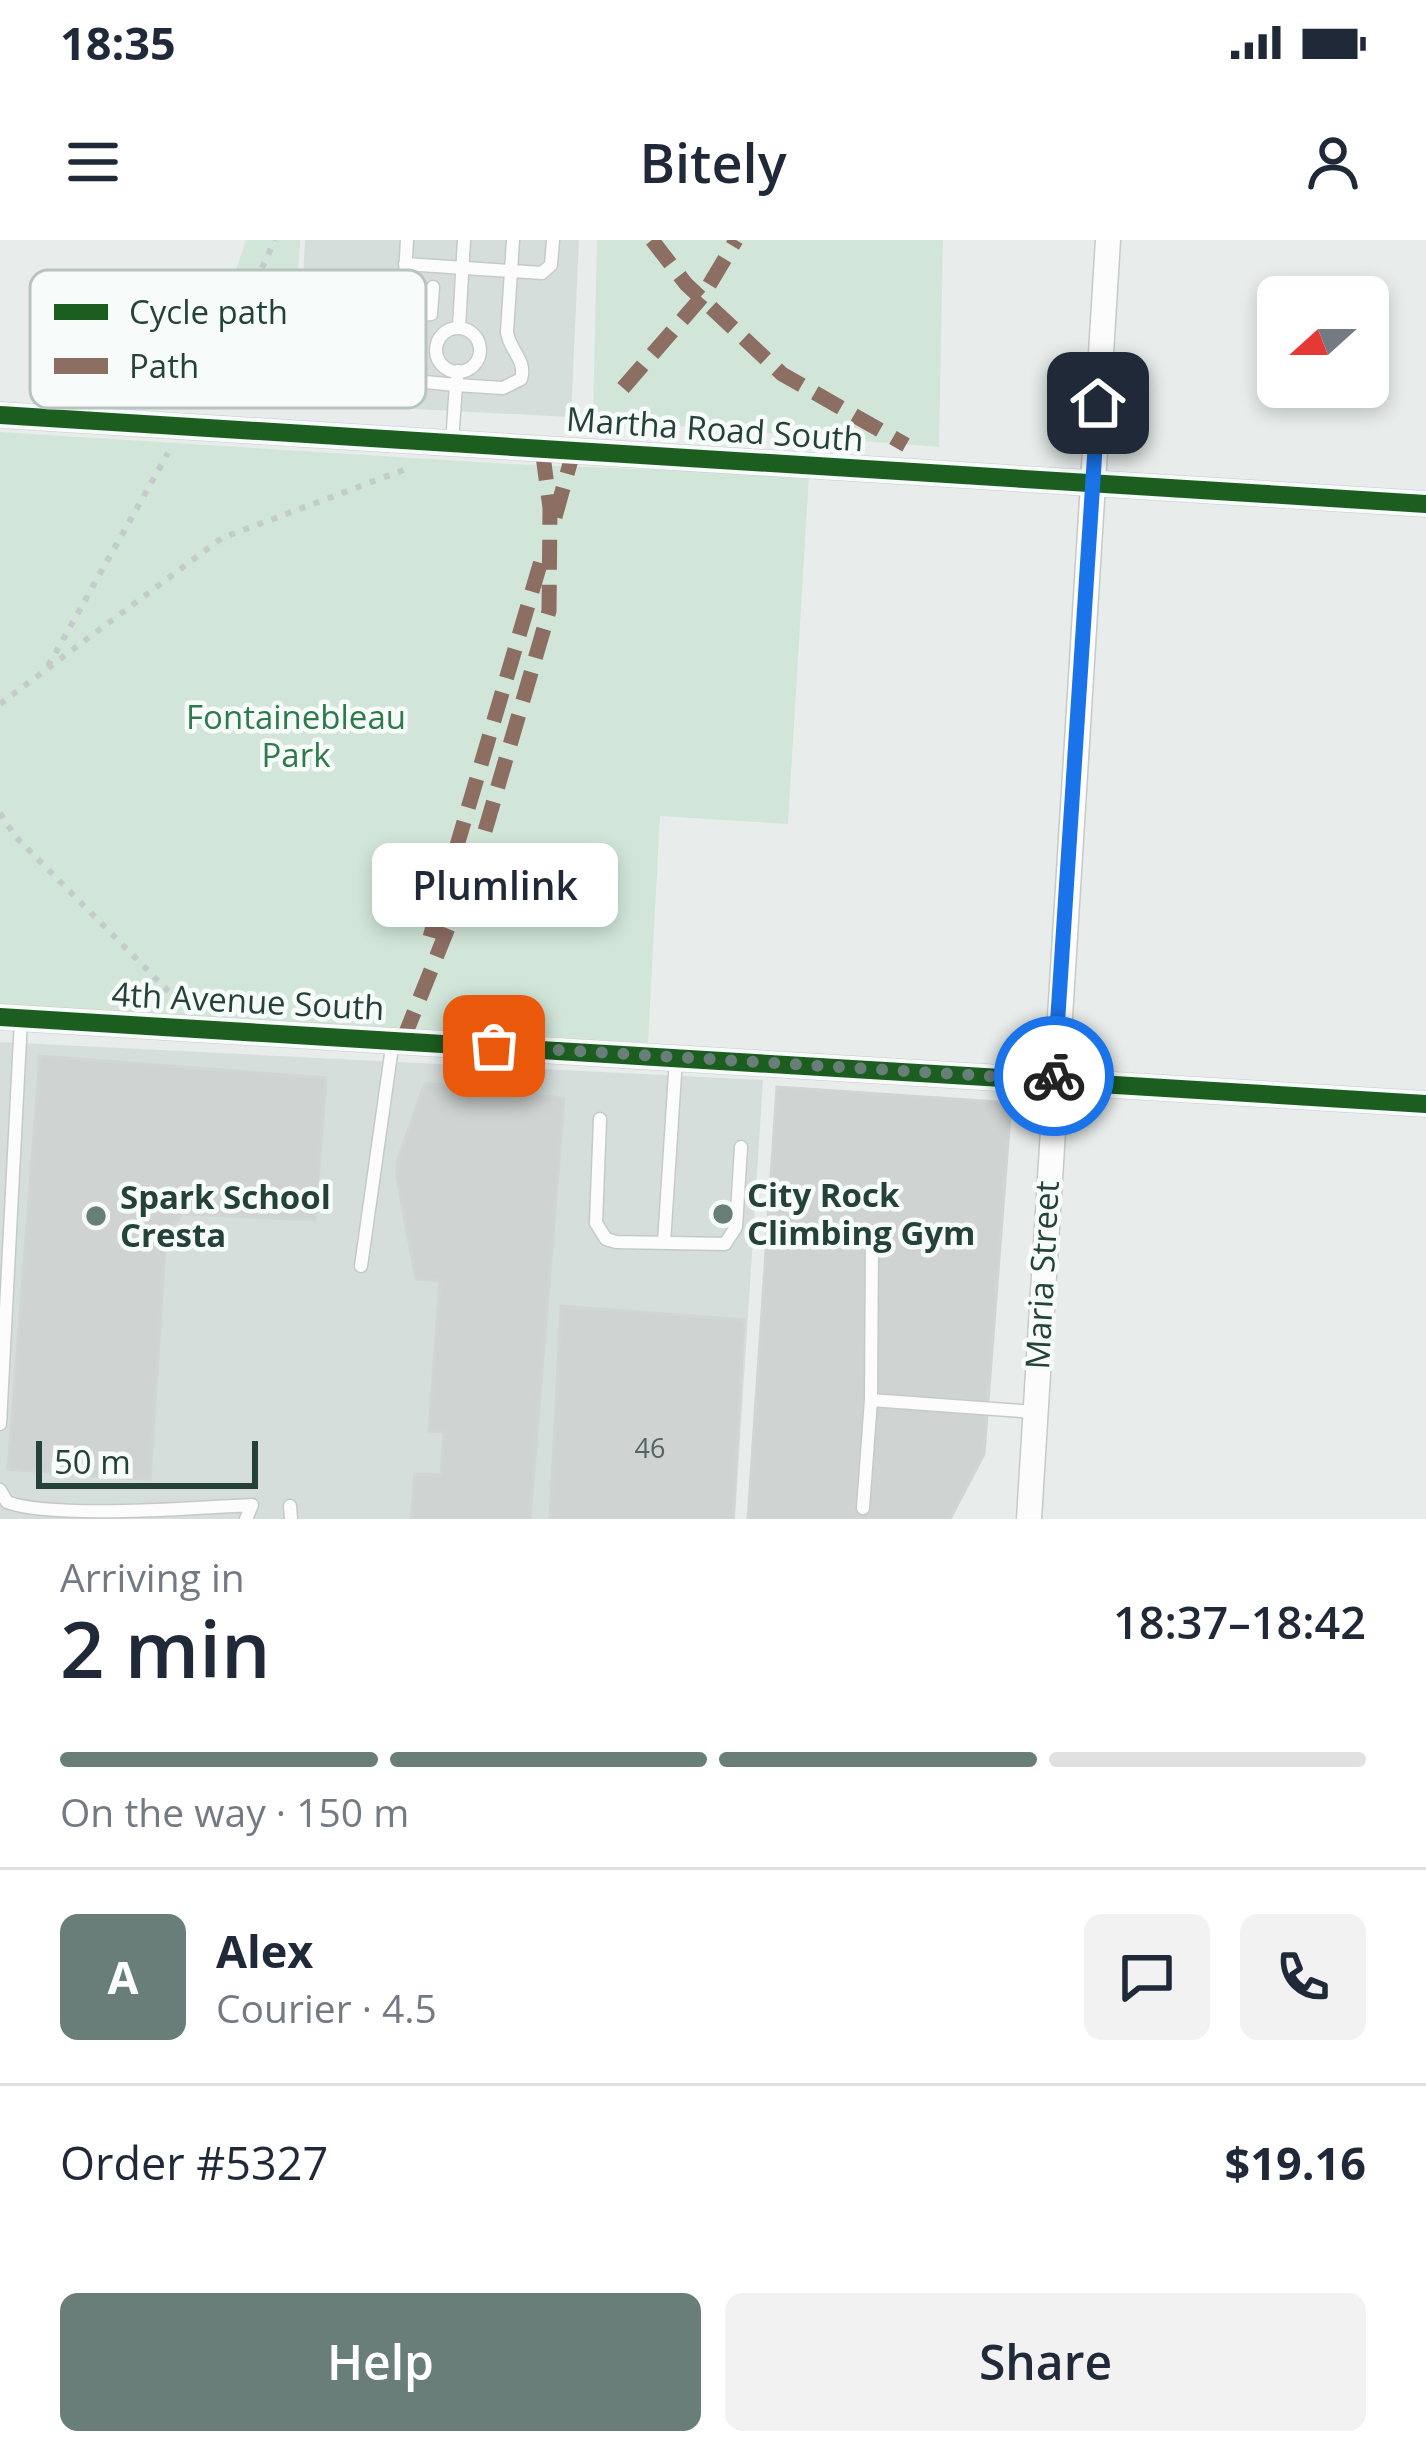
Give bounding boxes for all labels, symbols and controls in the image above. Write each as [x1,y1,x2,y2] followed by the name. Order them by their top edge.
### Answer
[60,12,176,73] text: 18:35
[639,125,787,199] text: Bitely
[60,129,126,195] icon: menu
[1300,129,1366,195] icon: person
[30,270,426,408] legend
[1257,276,1389,408] north arrow
[1257,276,1389,408] map controls
[129,289,288,334] text: Cycle path
[129,343,199,388] text: Path
[1047,352,1149,454] pin
[1065,370,1131,436] icon: home
[565,396,865,461] street label: Martha Road South
[186,694,406,777] park label: Fontainebleau Park
[371,842,617,926] callout: Plumlink
[412,858,578,911] text: Plumlink
[110,971,386,1030] street label: 4th Avenue South
[443,995,545,1097] pin
[461,1013,527,1079] icon: bag
[994,1016,1114,1136] courier
[1021,1043,1087,1109] icon: bike
[747,1172,976,1255] place label: City Rock Climbing Gym
[120,1174,331,1257] place label: Spark School Cresta
[1014,1179,1069,1370] street label: Maria Street
[710,1201,736,1227] marker: City Rock Climbing Gym
[83,1203,109,1229] marker: Spark School Cresta
[635,1429,665,1466] house number: 46
[36,1435,258,1488] scale bar
[54,1439,131,1484] text: 50 m
[60,1550,245,1603] text: Arriving in
[1113,1591,1366,1652] text: 18:37–18:42
[60,1595,271,1701] text: 2 min
[60,1785,409,1838] text: On the way · 150 m
[1084,1914,1210,2040] button: chat
[1240,1914,1366,2040] button: phone
[216,1920,313,1981] text: Alex
[107,1946,139,2007] text: A
[216,1981,437,2034] text: Courier · 4.5
[60,2132,328,2193] text: Order #5327
[1225,2132,1366,2193] text: $19.16
[60,2293,701,2431] button: Help
[725,2293,1366,2431] button: Share

